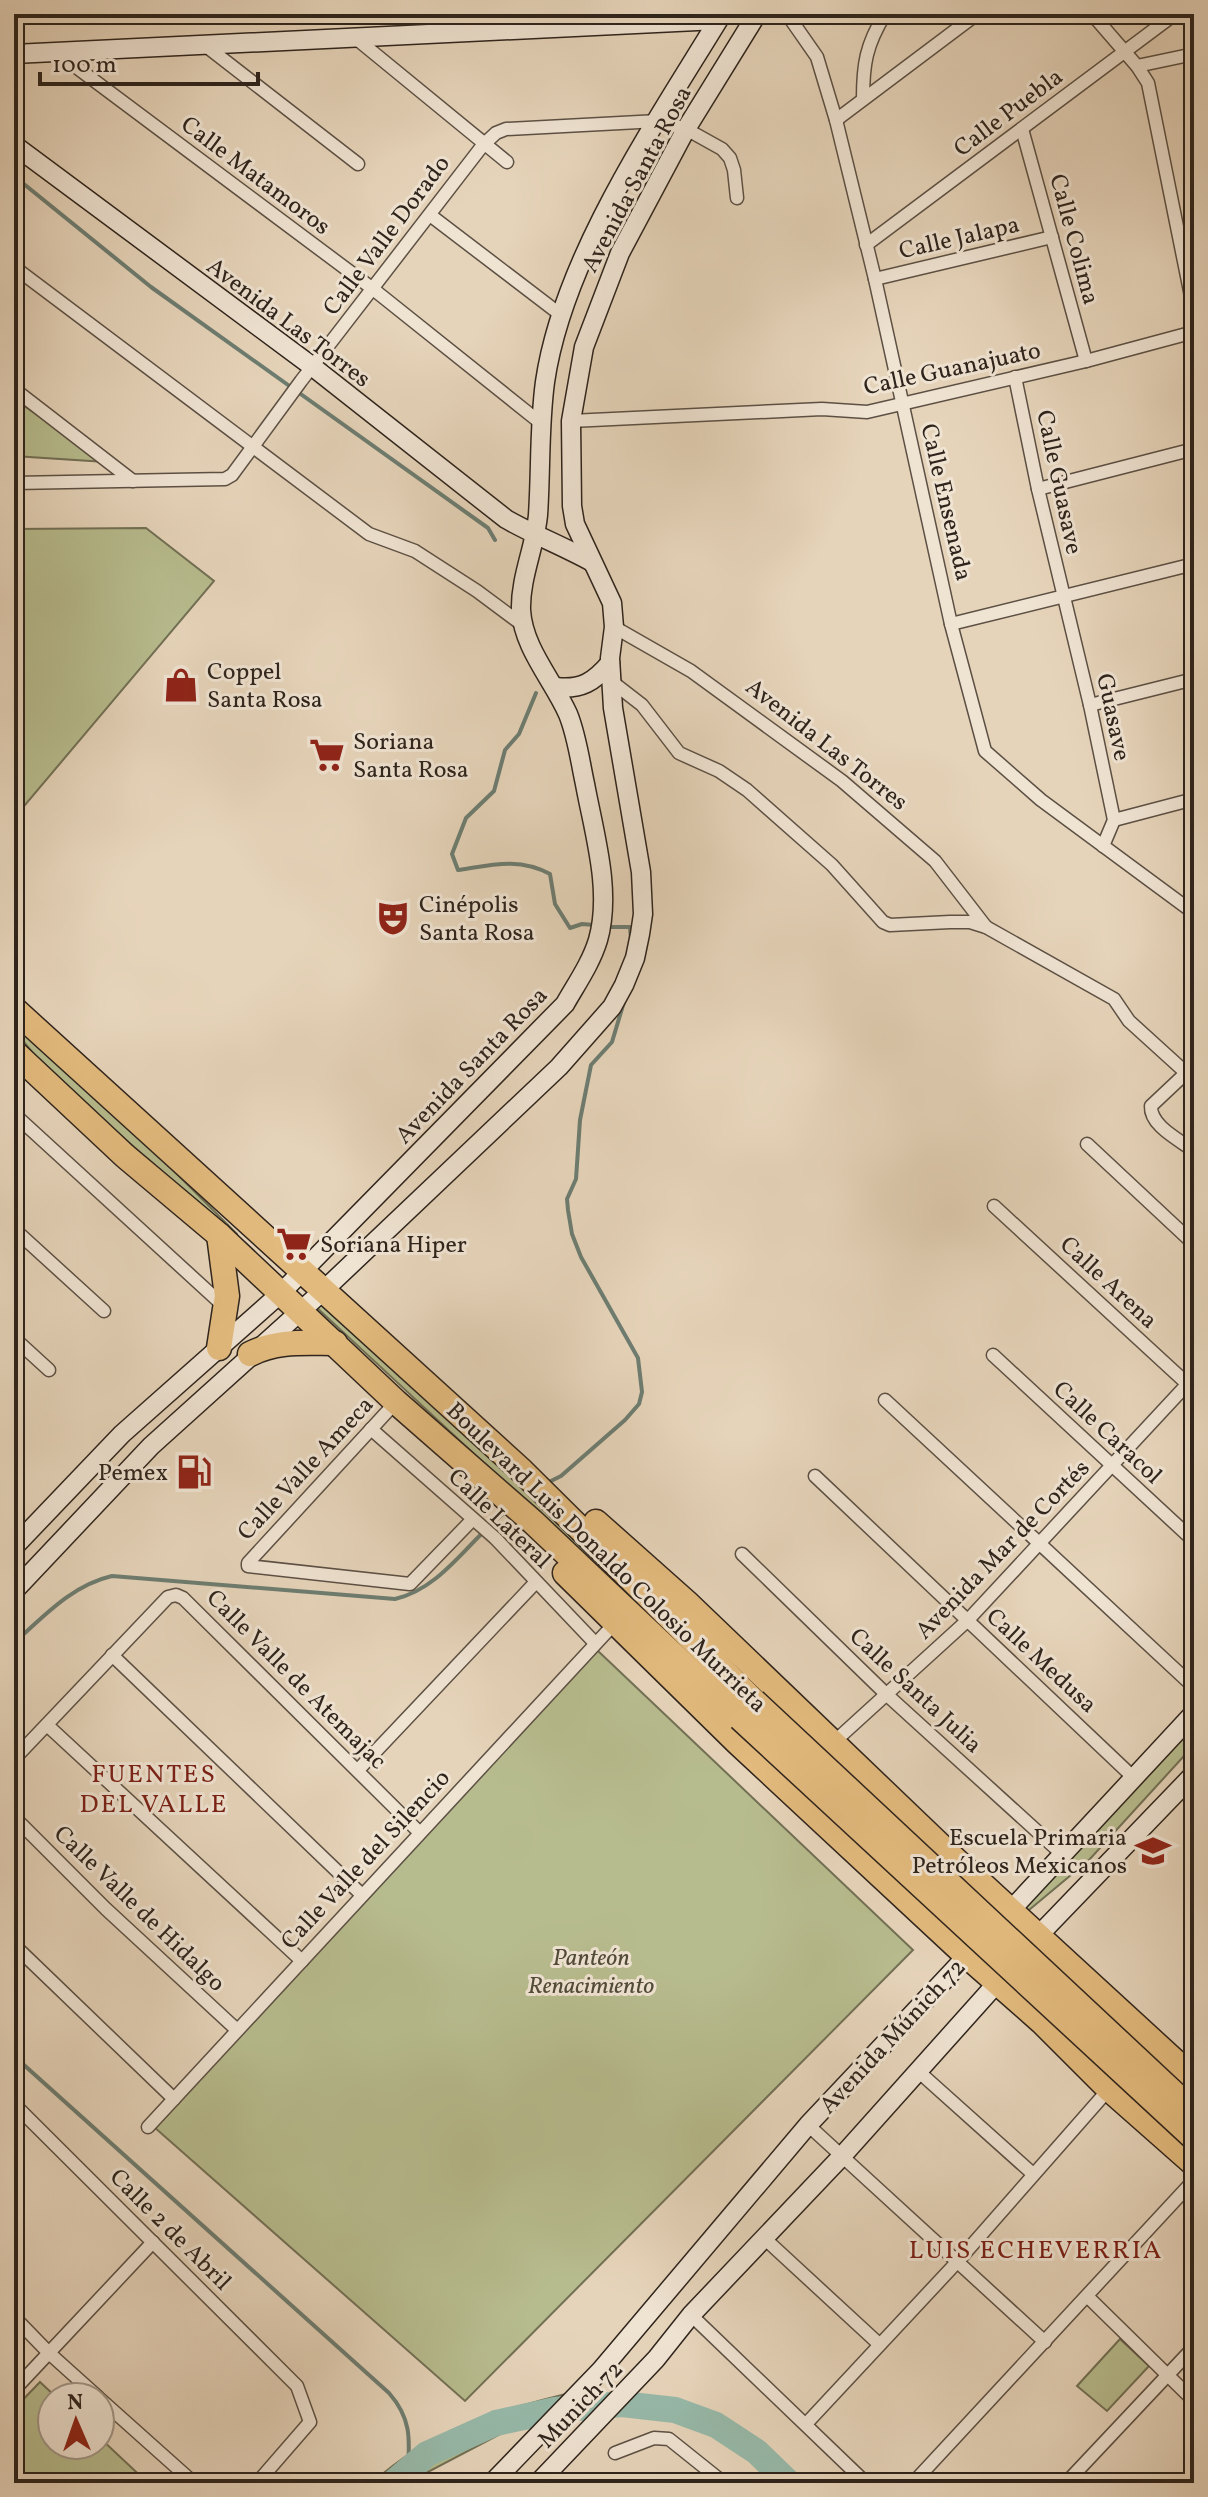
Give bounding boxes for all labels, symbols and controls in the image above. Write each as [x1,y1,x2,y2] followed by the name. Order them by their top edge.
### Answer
[40,36,258,86] scale bar
[52,49,117,83] text: 100 m
[947,61,1071,166] street label: Calle Puebla
[574,81,701,279] street label: Avenida Santa Rosa
[173,109,337,244] street label: Calle Matamoros
[316,149,459,323] street label: Calle Valle Dorado
[1039,170,1107,309] street label: Calle Colima
[896,209,1023,269] street label: Calle Jalapa
[199,251,377,397] street label: Avenida Las Torres
[861,335,1044,405] street label: Calle Guanajuato
[1026,407,1090,558] street label: Calle Guasave
[910,421,980,584] street label: Calle Ensenada
[207,656,323,718] place label: Coppel Santa Rosa
[162,666,200,704] shop icon: Coppel Santa Rosa
[737,671,914,820] street label: Avenida Las Torres
[1086,671,1138,764] street label: Guasave
[353,726,469,788] place label: Soriana Santa Rosa
[308,736,346,774] supermarket icon: Soriana Santa Rosa
[419,889,535,951] place label: Cinépolis Santa Rosa
[374,899,412,937] theatre icon: Cinépolis Santa Rosa
[388,980,556,1153] street label: Avenida Santa Rosa
[275,1225,313,1263] supermarket icon: Soriana Hiper
[320,1229,467,1263] place label: Soriana Hiper
[1051,1229,1164,1338] street label: Calle Arena
[1044,1374,1169,1493] street label: Calle Caracol
[230,1390,382,1549] street label: Calle Valle Ameca
[438,1395,774,1722] street label: Boulevard Luis Donaldo Colosio Murrieta
[175,1453,213,1491] fuel station icon: Pemex
[908,1453,1098,1648] street label: Avenida Mar de Cortés
[98,1457,168,1491] place label: Pemex
[439,1461,558,1577] street label: Calle Lateral
[198,1583,393,1778] street label: Calle Valle de Atemajac
[978,1601,1104,1722] street label: Calle Medusa
[841,1621,989,1762] street label: Calle Santa Julia
[80,1757,228,1823] district label: FUENTES DEL VALLE
[274,1763,459,1958] street label: Calle Valle del Silencio
[45,1818,232,2000] street label: Calle Valle de Hidalgo
[912,1822,1127,1884] place label: Escuela Primaria Petróleos Mexicanos
[1134,1832,1172,1870] school or university icon: Escuela Primaria Petróleos Mexicanos
[528,1942,654,2004] park label: Panteón Renacimiento
[812,1952,975,2123] street label: Avenida Múnich 72
[101,2162,238,2299] street label: Calle 2 de Abril
[909,2233,1163,2269] district label: LUIS ECHEVERRIA
[531,2354,632,2457] street label: Munich 72
[36,2381,116,2461] north arrow
[67,2388,84,2419] text: N

